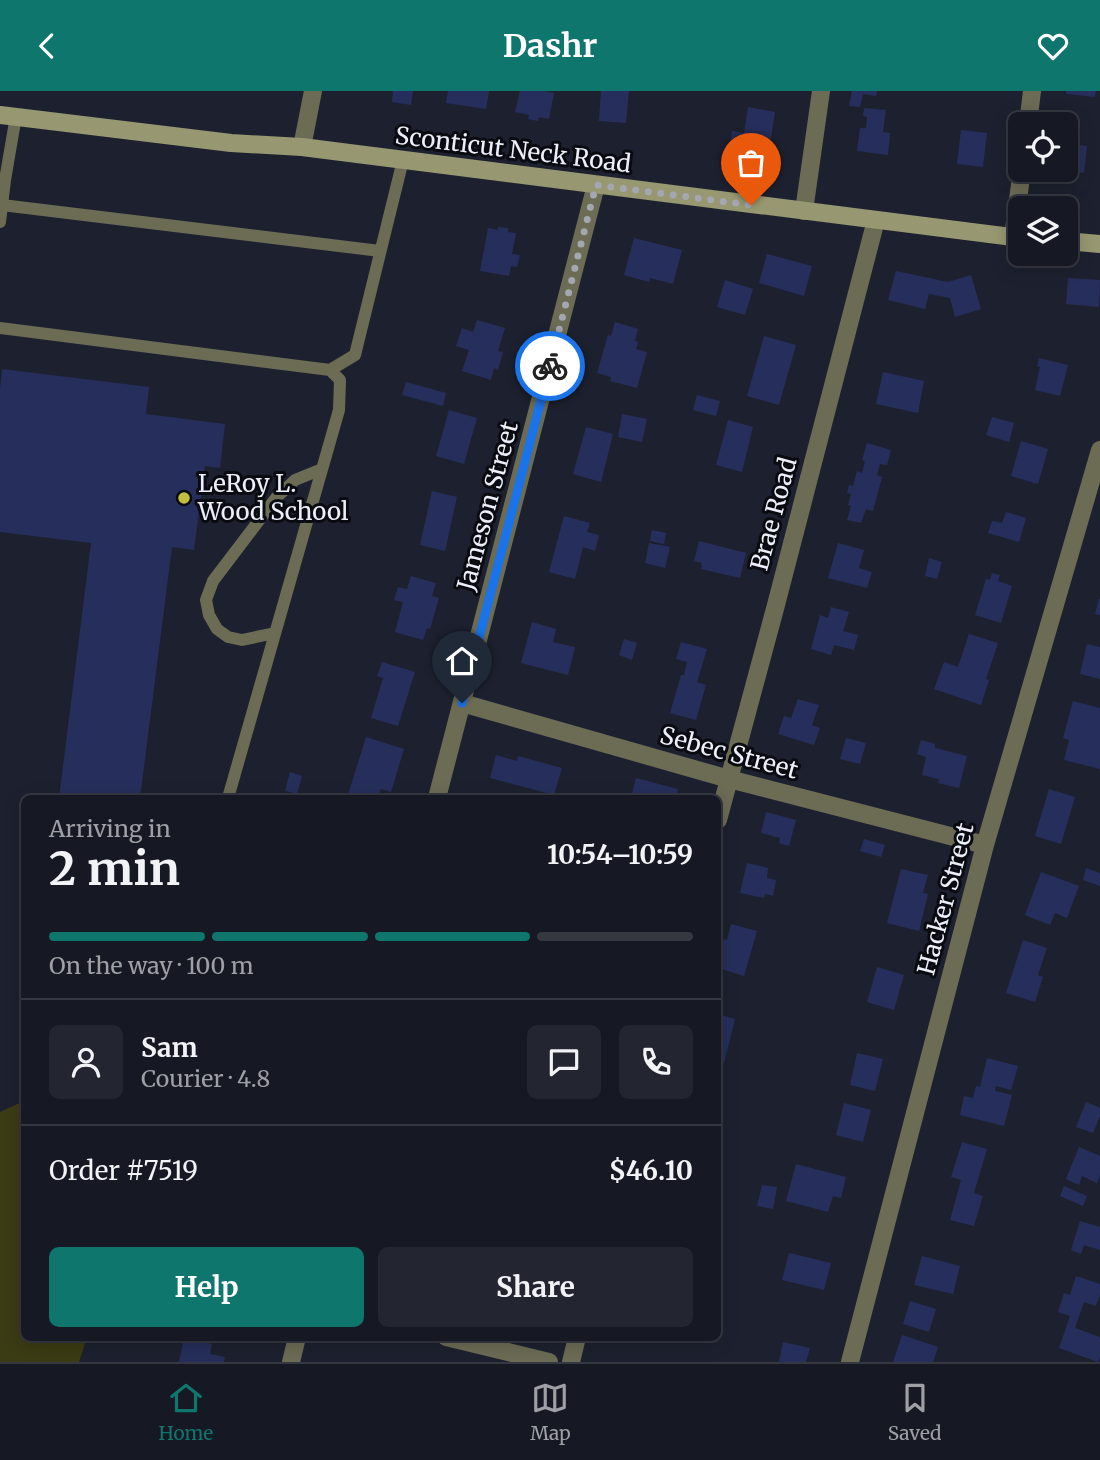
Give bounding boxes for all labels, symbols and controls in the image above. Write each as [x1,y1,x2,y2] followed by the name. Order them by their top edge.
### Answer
[503,26,597,66] text: Dashr
[28,27,66,65] icon: back
[1034,27,1072,65] icon: heart
[1008,112,1078,266] map controls
[1008,112,1078,182] button: locate
[393,120,633,179] street label: Sconticut Neck Road
[721,133,781,205] pin
[732,144,770,182] icon: bag
[1008,196,1078,266] button: layers
[515,331,585,401] courier
[531,347,569,385] icon: bike
[450,417,525,595] street label: Jameson Street
[744,454,804,574] street label: Brae Road
[197,468,348,527] place label: LeRoy L. Wood School
[176,490,192,506] marker: LeRoy L. Wood School
[432,631,492,703] pin
[443,642,481,680] icon: home
[657,719,802,786] street label: Sebec Street
[49,814,171,843] text: Arriving in
[910,819,981,978] street label: Hacker Street
[547,838,693,871] text: 10:54–10:59
[49,840,180,898] text: 2 min
[49,951,254,980] text: On the way · 100 m
[49,1025,123,1099] button: person
[527,1025,601,1099] button: chat
[619,1025,693,1099] button: phone
[141,1031,198,1064] text: Sam
[141,1064,270,1093] text: Courier · 4.8
[49,1154,198,1187] text: Order #7519
[609,1154,693,1187] text: $46.10
[49,1247,364,1327] button: Help
[378,1247,693,1327] button: Share
[158,1379,213,1445] tab: Home
[530,1379,571,1445] tab: Map
[888,1379,942,1445] tab: Saved

